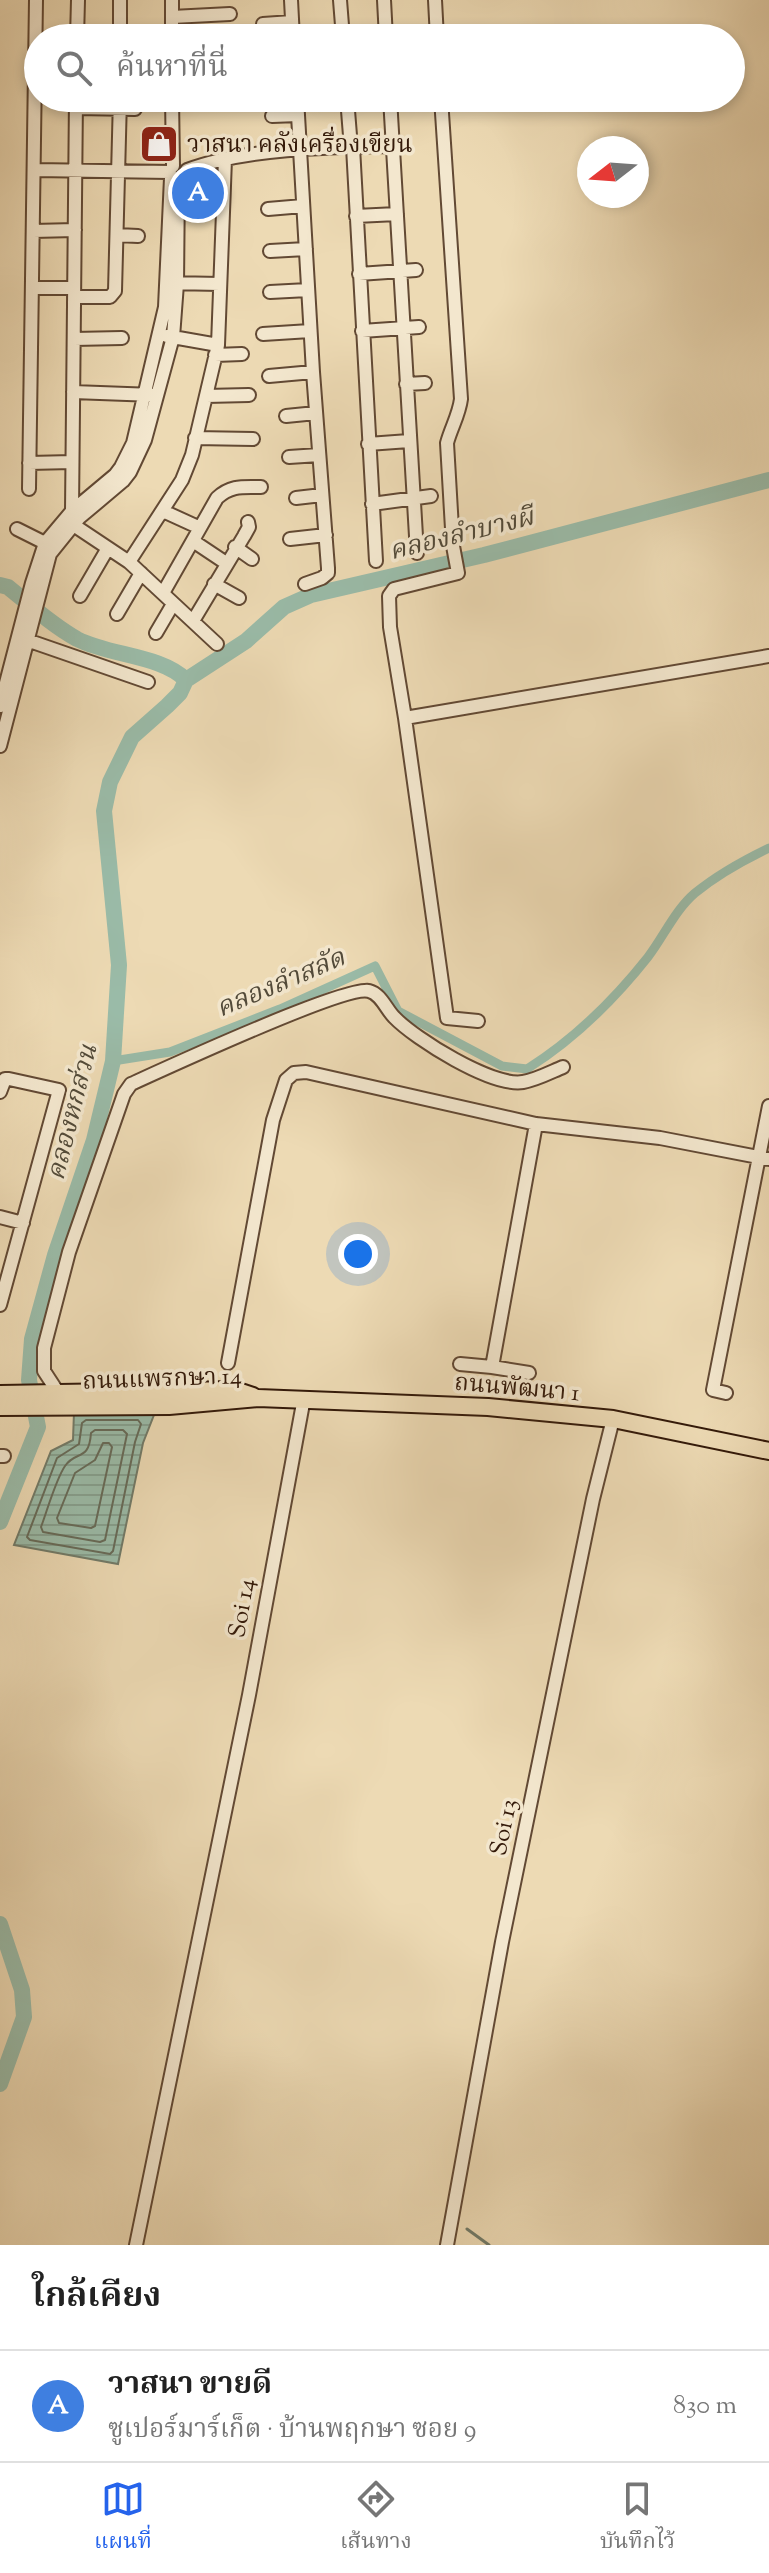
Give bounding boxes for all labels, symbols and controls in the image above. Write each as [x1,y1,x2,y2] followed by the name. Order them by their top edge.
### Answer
[24,24,745,112] search box
[52,46,96,90] icon: search
[116,47,228,90] text: ค้นหาที่นี่
[138,123,180,165] shop icon: วาสนา คลังเครื่องเขียน
[187,126,412,163] place label: วาสนา คลังเครื่องเขียน
[577,136,649,208] north arrow
[172,163,224,223] pin: A
[385,499,541,571] water label: คลองลำบางผี
[211,940,352,1028] water label: คลองลำสลัด
[39,1040,108,1184] water label: คลองหกส่วน
[338,1234,378,1274] your location
[82,1360,242,1400] street label: ถนนแพรกษา 14
[453,1367,581,1411] street label: ถนนพัฒนา 1
[221,1576,265,1641] street label: Soi 14
[482,1796,528,1859] street label: Soi 13
[32,2273,161,2322] text: ใกล้เคียง
[108,2364,272,2407] text: วาสนา ขายดี
[47,2388,69,2425] text: A
[673,2388,737,2425] text: 830 m
[108,2412,477,2449] text: ซูเปอร์มาร์เก็ต · บ้านพฤกษา ซอย 9
[94,2477,152,2560] tab: แผนที่
[340,2477,412,2560] tab: เส้นทาง
[600,2477,675,2560] tab: บันทึกไว้

